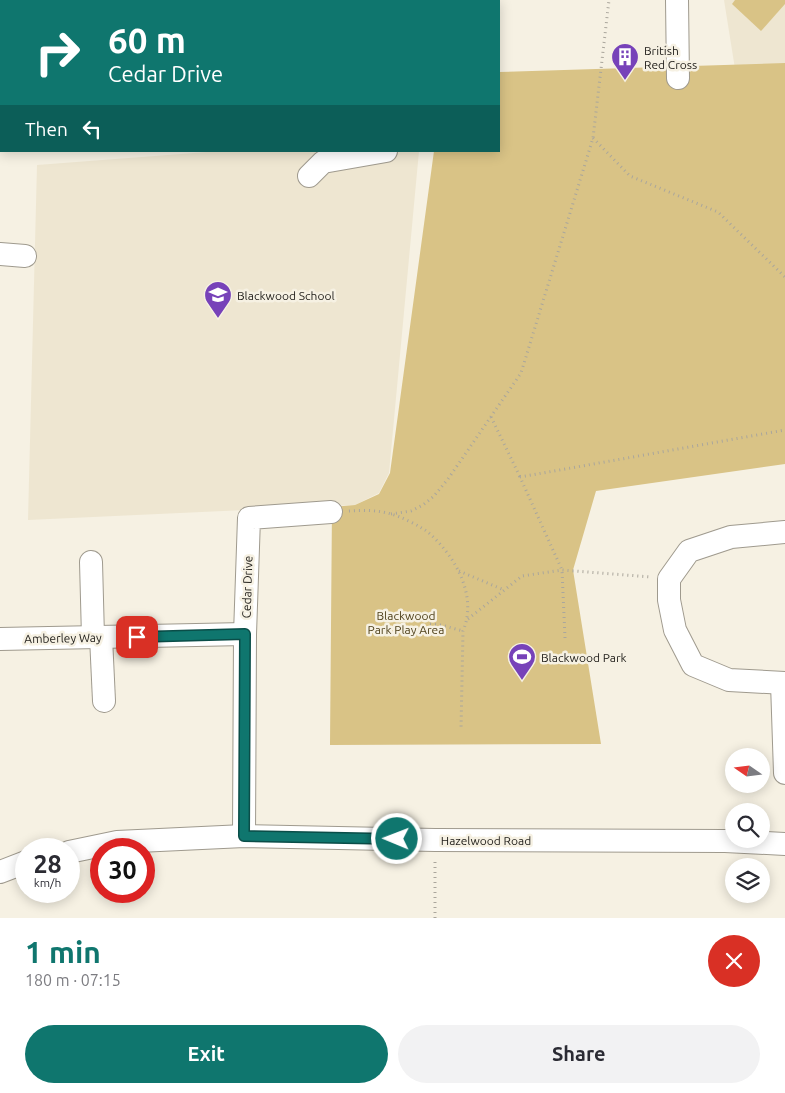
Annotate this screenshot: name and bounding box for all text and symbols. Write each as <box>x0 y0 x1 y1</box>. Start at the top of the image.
icon: right <box>25 20 90 85</box>
text: 60 m <box>108 20 186 60</box>
building icon: British Red Cross <box>610 42 640 81</box>
place label: British Red Cross <box>644 44 697 71</box>
text: Cedar Drive <box>108 61 223 86</box>
icon: left <box>78 115 106 143</box>
text: Then <box>25 118 68 140</box>
school or university icon: Blackwood School <box>203 280 233 319</box>
place label: Blackwood School <box>237 289 335 302</box>
street label: Cedar Drive <box>239 555 255 619</box>
park label: Blackwood Park Play Area <box>368 609 444 636</box>
pin <box>116 616 158 658</box>
icon: arrive <box>123 623 151 651</box>
street label: Amberley Way <box>24 631 102 645</box>
sports icon: Blackwood Park <box>507 642 537 681</box>
place label: Blackwood Park <box>541 651 627 664</box>
north arrow <box>725 748 770 792</box>
map controls <box>725 748 770 903</box>
button: search <box>725 803 770 848</box>
position arrow <box>370 812 422 864</box>
street label: Hazelwood Road <box>441 834 531 847</box>
speed limit sign: 30 <box>90 838 155 903</box>
text: 28 <box>33 850 62 878</box>
button: layers <box>725 858 770 903</box>
text: km/h <box>34 876 61 889</box>
text: 1 min <box>25 935 101 969</box>
button: close <box>708 935 760 987</box>
text: 180 m · 07:15 <box>25 971 121 989</box>
button: Exit <box>25 1025 388 1083</box>
button: Share <box>398 1025 760 1083</box>

